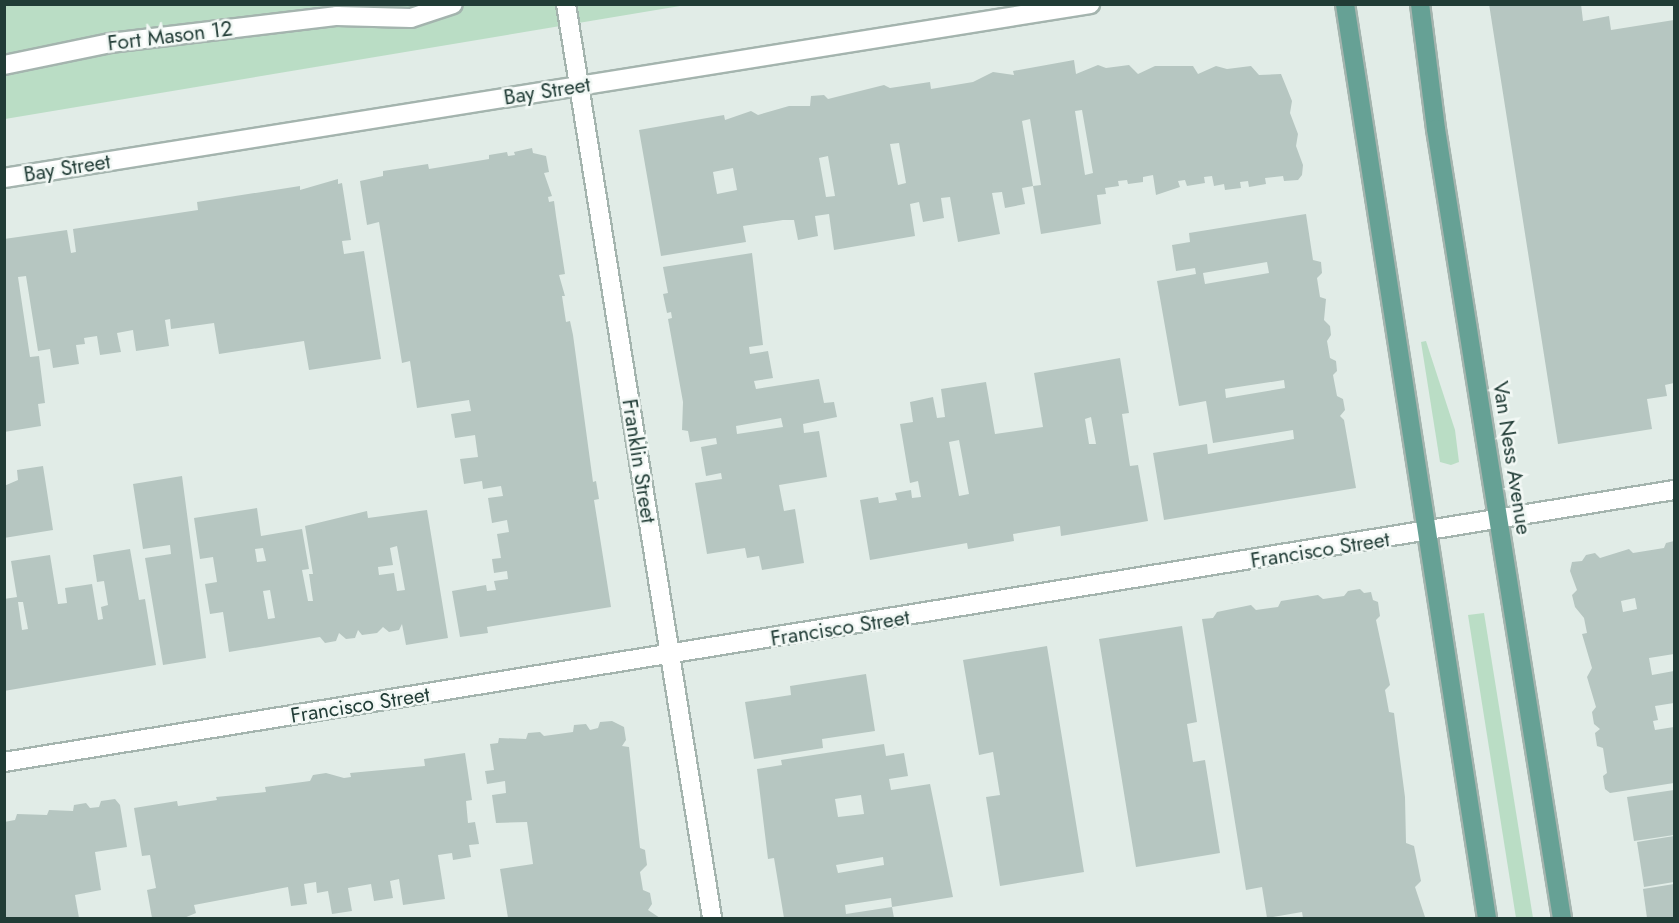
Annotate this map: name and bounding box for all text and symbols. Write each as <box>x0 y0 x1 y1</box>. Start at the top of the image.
street label: Fort Mason 12 <box>106 16 234 56</box>
street label: Bay Street <box>502 72 592 110</box>
street label: Bay Street <box>22 149 112 187</box>
street label: Van Ness Avenue <box>1487 380 1537 536</box>
street label: Franklin Street <box>617 397 661 525</box>
street label: Francisco Street <box>1249 527 1391 573</box>
street label: Francisco Street <box>769 605 911 651</box>
street label: Francisco Street <box>289 682 431 728</box>

